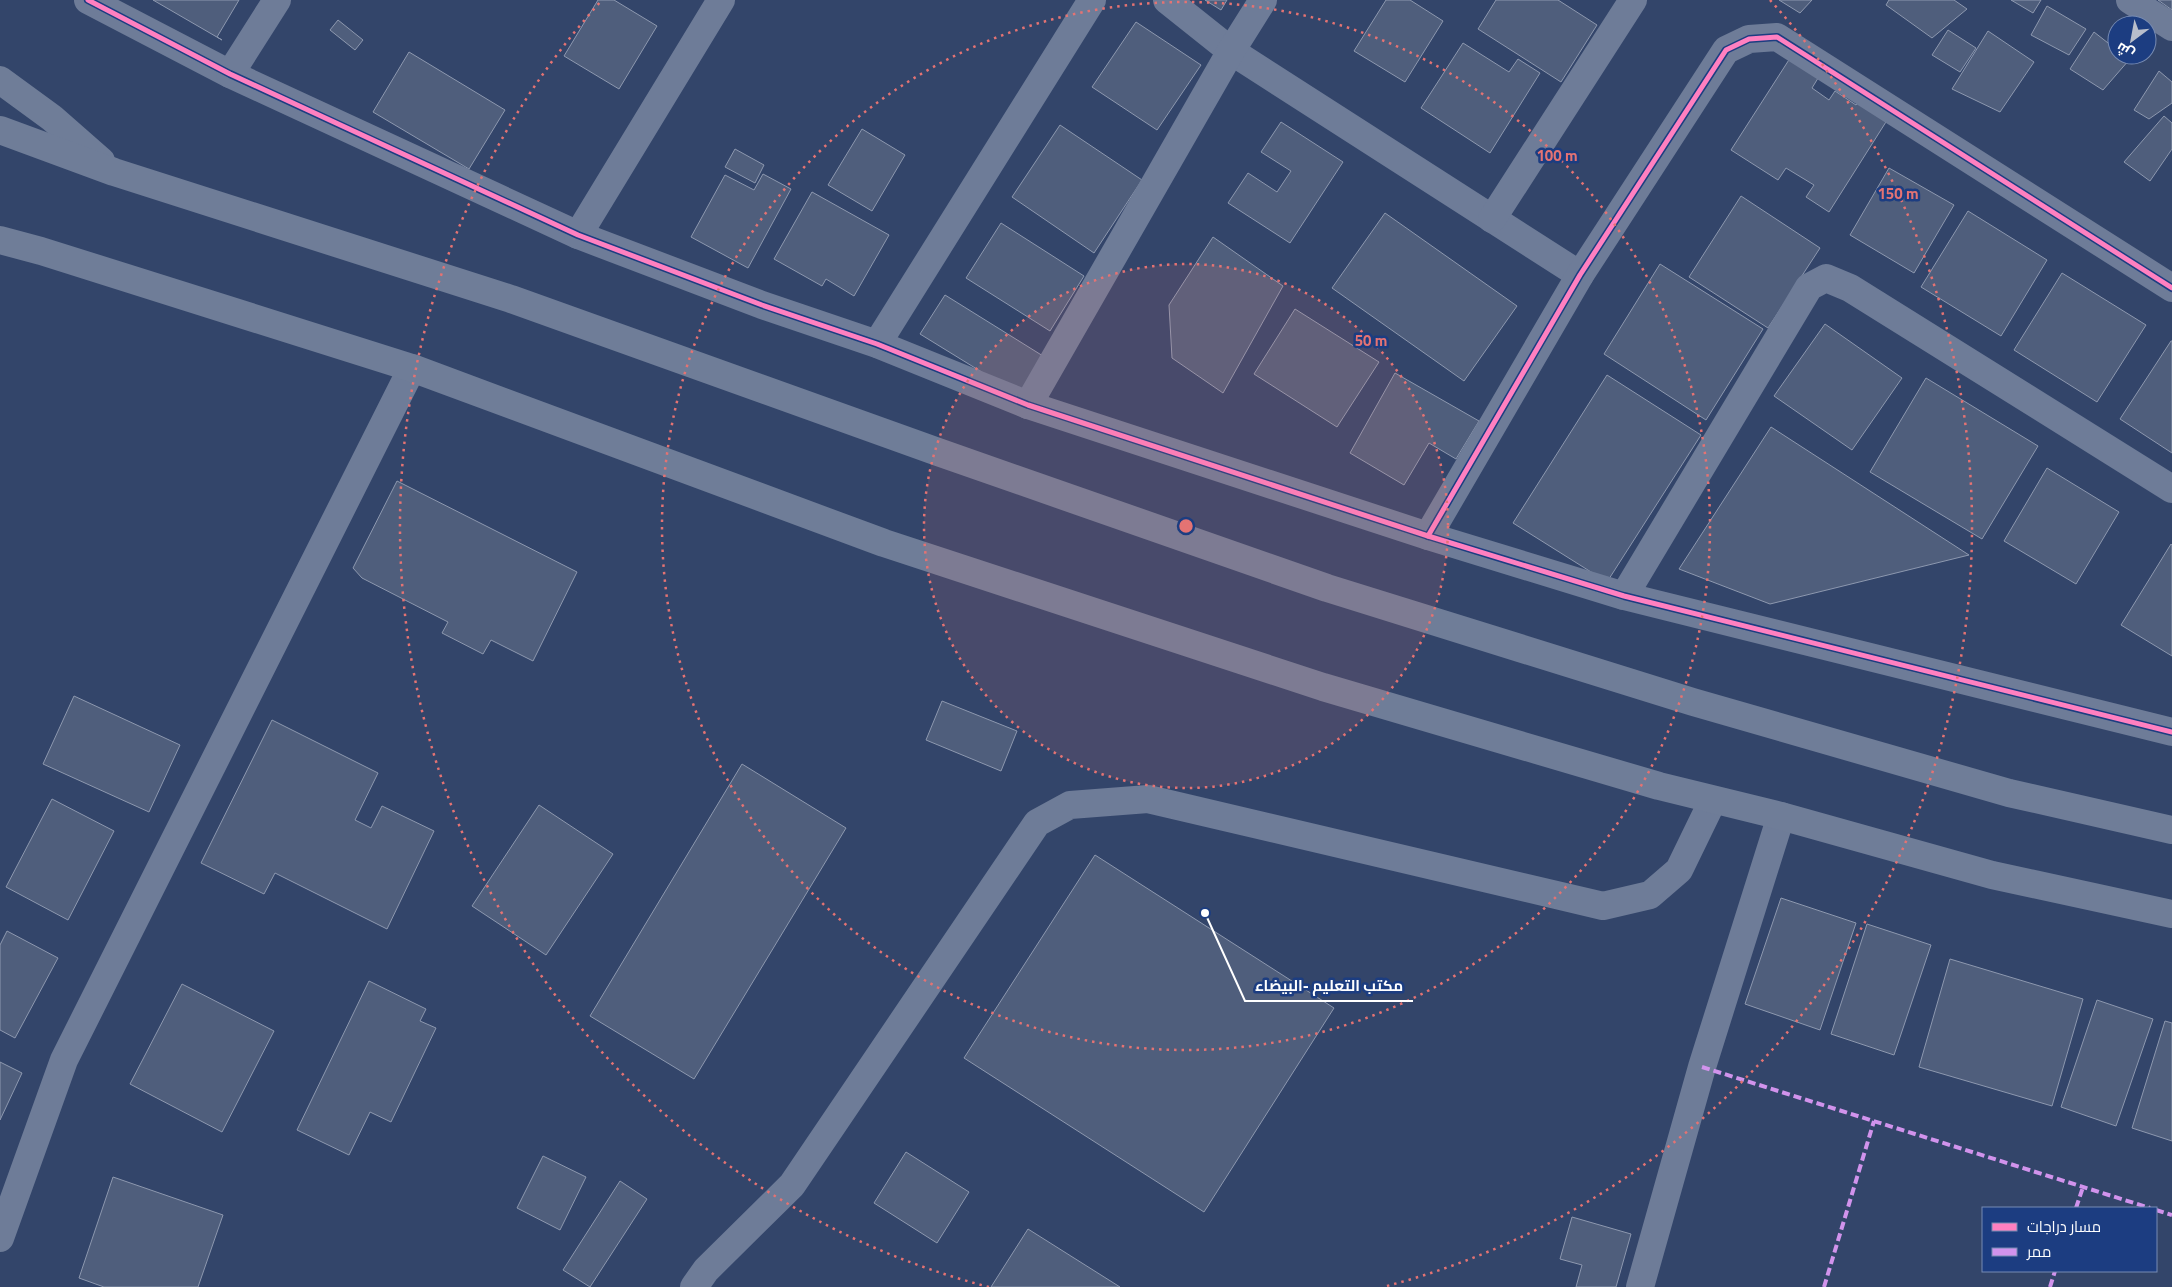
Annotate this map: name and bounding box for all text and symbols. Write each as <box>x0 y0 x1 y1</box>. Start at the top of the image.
north arrow <box>2107 15 2157 65</box>
text: ش <box>2112 38 2138 65</box>
text: 100 m <box>1536 144 1578 167</box>
text: 150 m <box>1877 182 1919 205</box>
text: 50 m <box>1355 329 1387 352</box>
centre of rings <box>1177 517 1195 535</box>
callout: مكتب التعليم -البيضاء <box>1245 971 1413 1001</box>
text: مكتب التعليم -البيضاء <box>1255 974 1403 997</box>
legend <box>1982 1207 2157 1272</box>
text: مسار دراجات <box>2027 1215 2101 1238</box>
text: ممر <box>2026 1240 2051 1263</box>

